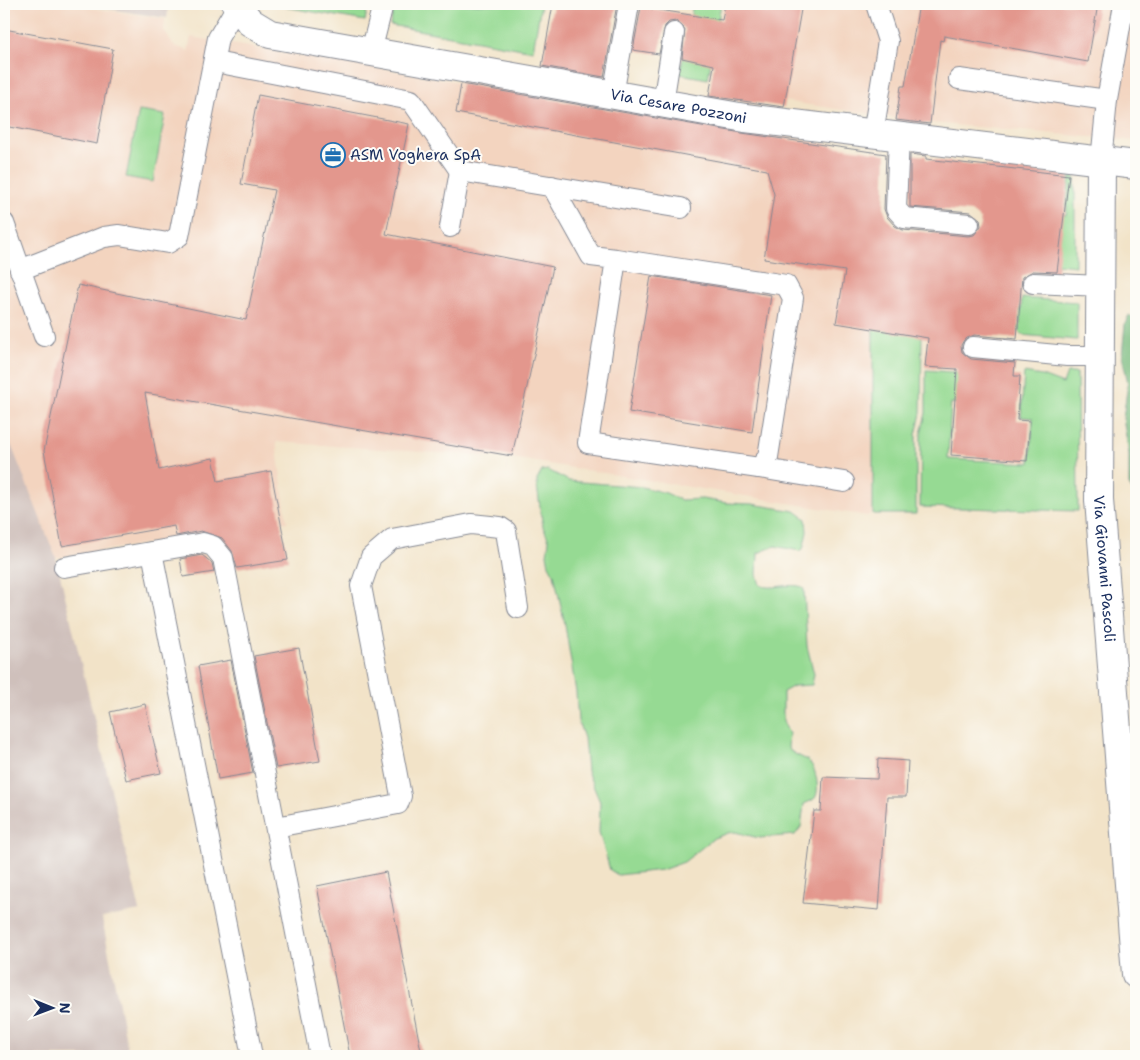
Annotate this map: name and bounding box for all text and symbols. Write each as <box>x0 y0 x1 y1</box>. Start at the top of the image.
street label: Via Cesare Pozzoni <box>609 84 748 128</box>
office icon: ASM Voghera SpA <box>320 142 346 168</box>
place label: ASM Voghera SpA <box>350 145 481 165</box>
street label: Via Giovanni Pascoli <box>1089 495 1120 643</box>
north arrow <box>28 982 78 1032</box>
text: N <box>56 1003 74 1014</box>

